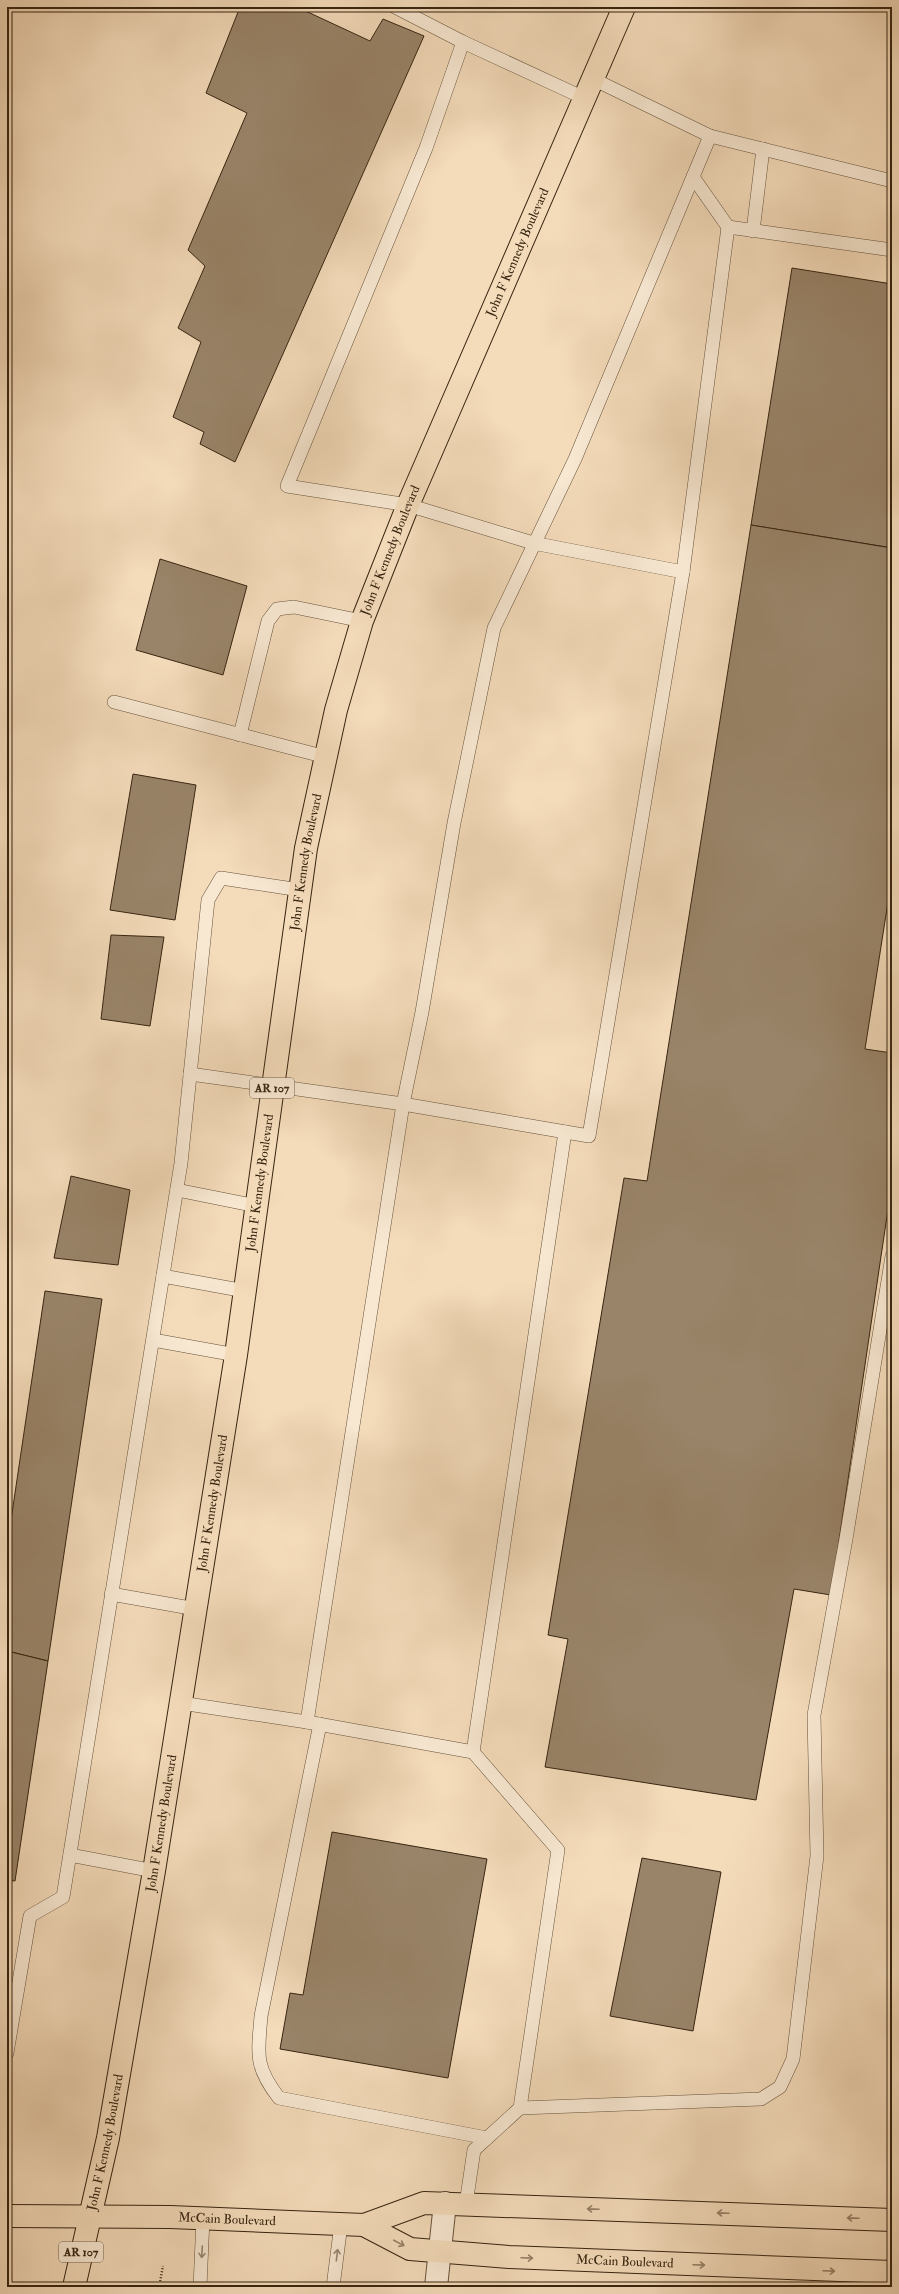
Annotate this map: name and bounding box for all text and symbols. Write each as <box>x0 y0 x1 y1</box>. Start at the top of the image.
street label: John F Kennedy Boulevard <box>482 185 553 320</box>
street label: John F Kennedy Boulevard <box>357 482 424 619</box>
street label: John F Kennedy Boulevard <box>287 792 326 933</box>
road number: AR 107 <box>250 1078 294 1098</box>
street label: John F Kennedy Boulevard <box>242 1112 277 1254</box>
street label: John F Kennedy Boulevard <box>193 1433 231 1574</box>
street label: John F Kennedy Boulevard <box>142 1753 180 1894</box>
street label: John F Kennedy Boulevard <box>83 2072 127 2213</box>
one-way arrow <box>587 2205 600 2212</box>
street label: McCain Boulevard <box>178 2209 277 2229</box>
one-way arrow <box>717 2210 730 2217</box>
one-way arrow <box>847 2215 860 2222</box>
one-way arrow <box>392 2240 404 2247</box>
road number: AR 107 <box>59 2242 103 2262</box>
one-way arrow <box>198 2245 205 2258</box>
one-way arrow <box>333 2249 341 2262</box>
street label: McCain Boulevard <box>576 2252 674 2271</box>
one-way arrow <box>520 2254 533 2262</box>
one-way arrow <box>692 2261 705 2269</box>
one-way arrow <box>822 2267 835 2274</box>

